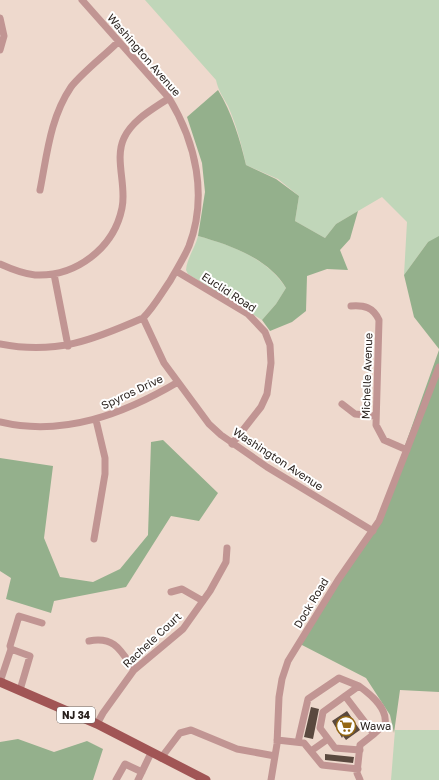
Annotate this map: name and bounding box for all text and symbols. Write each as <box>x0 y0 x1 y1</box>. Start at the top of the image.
street label: Washington Avenue <box>105 11 184 98</box>
street label: Euclid Road <box>200 269 259 314</box>
street label: Michelle Avenue <box>358 333 375 419</box>
street label: Spyros Drive <box>99 372 165 411</box>
street label: Washington Avenue <box>231 425 326 493</box>
street label: Dock Road <box>291 575 331 630</box>
street label: Rachele Court <box>120 609 183 670</box>
road number: NJ 34 <box>57 707 95 723</box>
supermarket icon: Wawa <box>335 715 357 737</box>
place label: Wawa <box>360 719 391 732</box>

